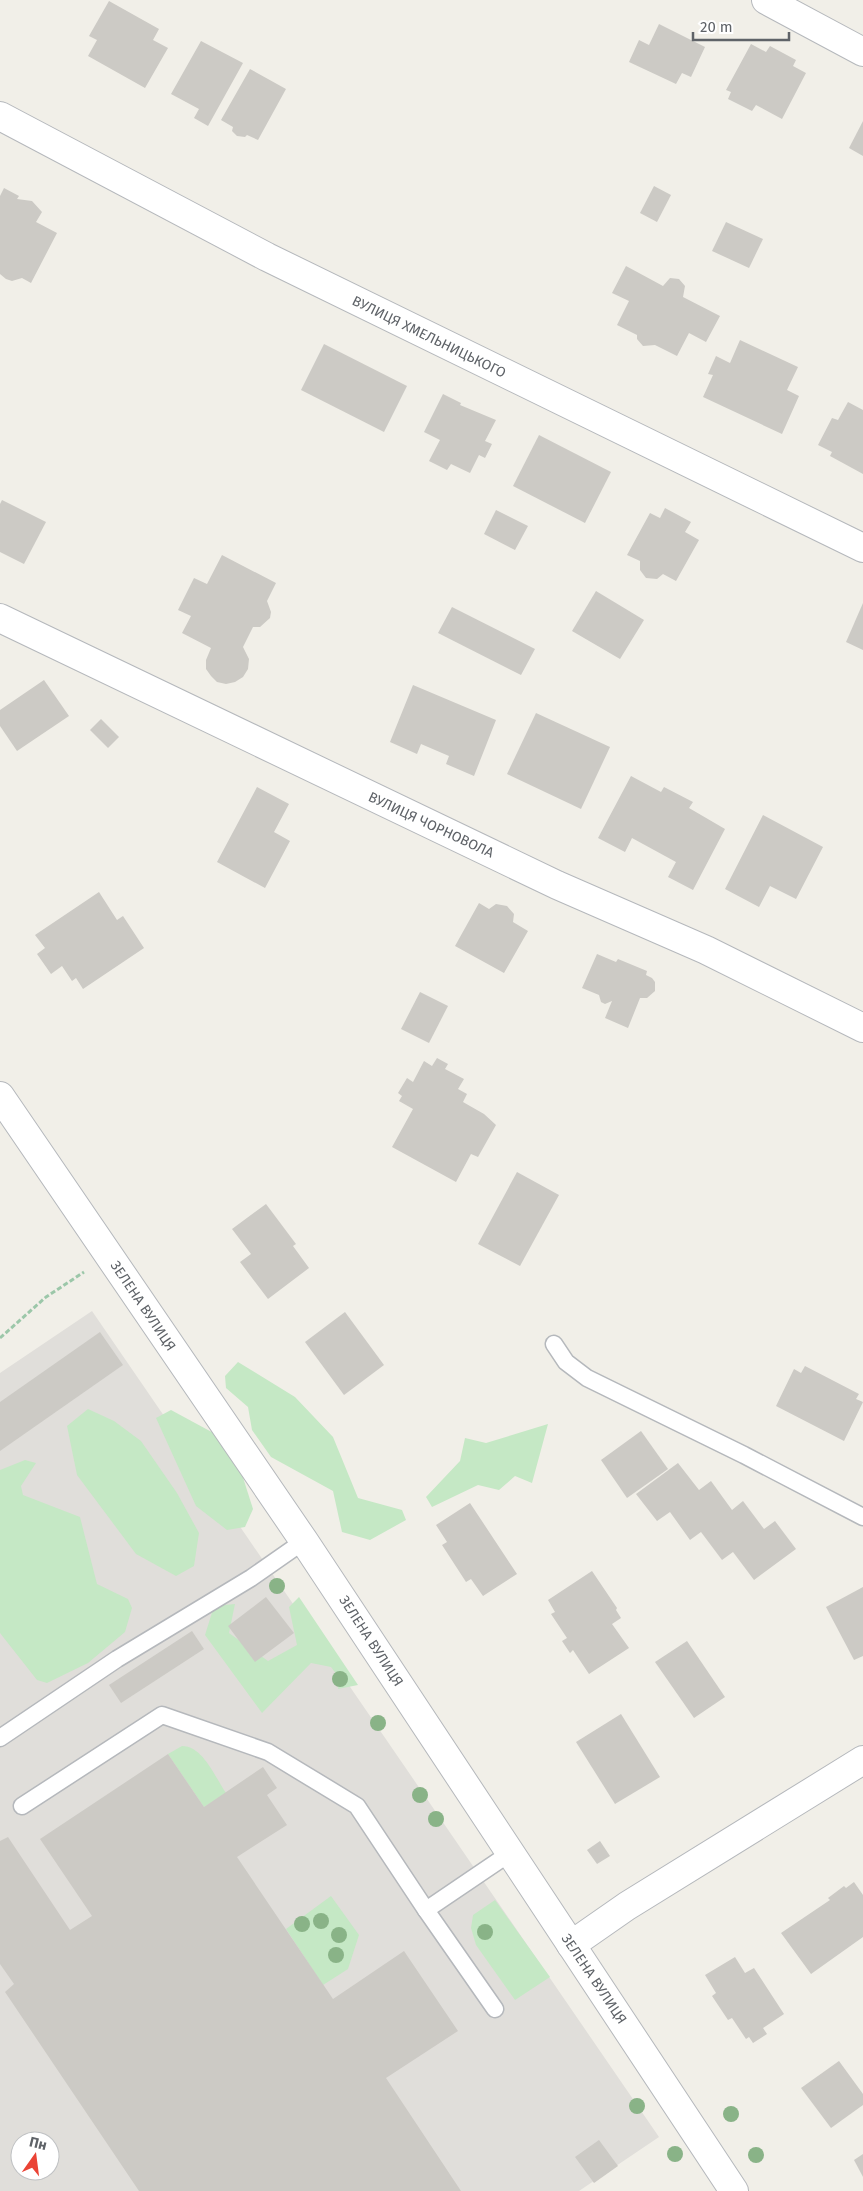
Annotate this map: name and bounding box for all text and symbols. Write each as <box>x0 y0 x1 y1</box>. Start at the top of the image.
scale bar <box>693 10 789 42</box>
text: 20 m <box>700 18 733 36</box>
street label: ВУЛИЦЯ ХМЕЛЬНИЦЬКОГО <box>349 292 509 382</box>
street label: ВУЛИЦЯ ЧОРНОВОЛА <box>366 788 496 862</box>
street label: ЗЕЛЕНА ВУЛИЦЯ <box>107 1258 179 1354</box>
street label: ЗЕЛЕНА ВУЛИЦЯ <box>335 1592 407 1690</box>
street label: ЗЕЛЕНА ВУЛИЦЯ <box>558 1931 630 2027</box>
north arrow <box>10 2131 60 2181</box>
text: Пн <box>27 2134 49 2154</box>

